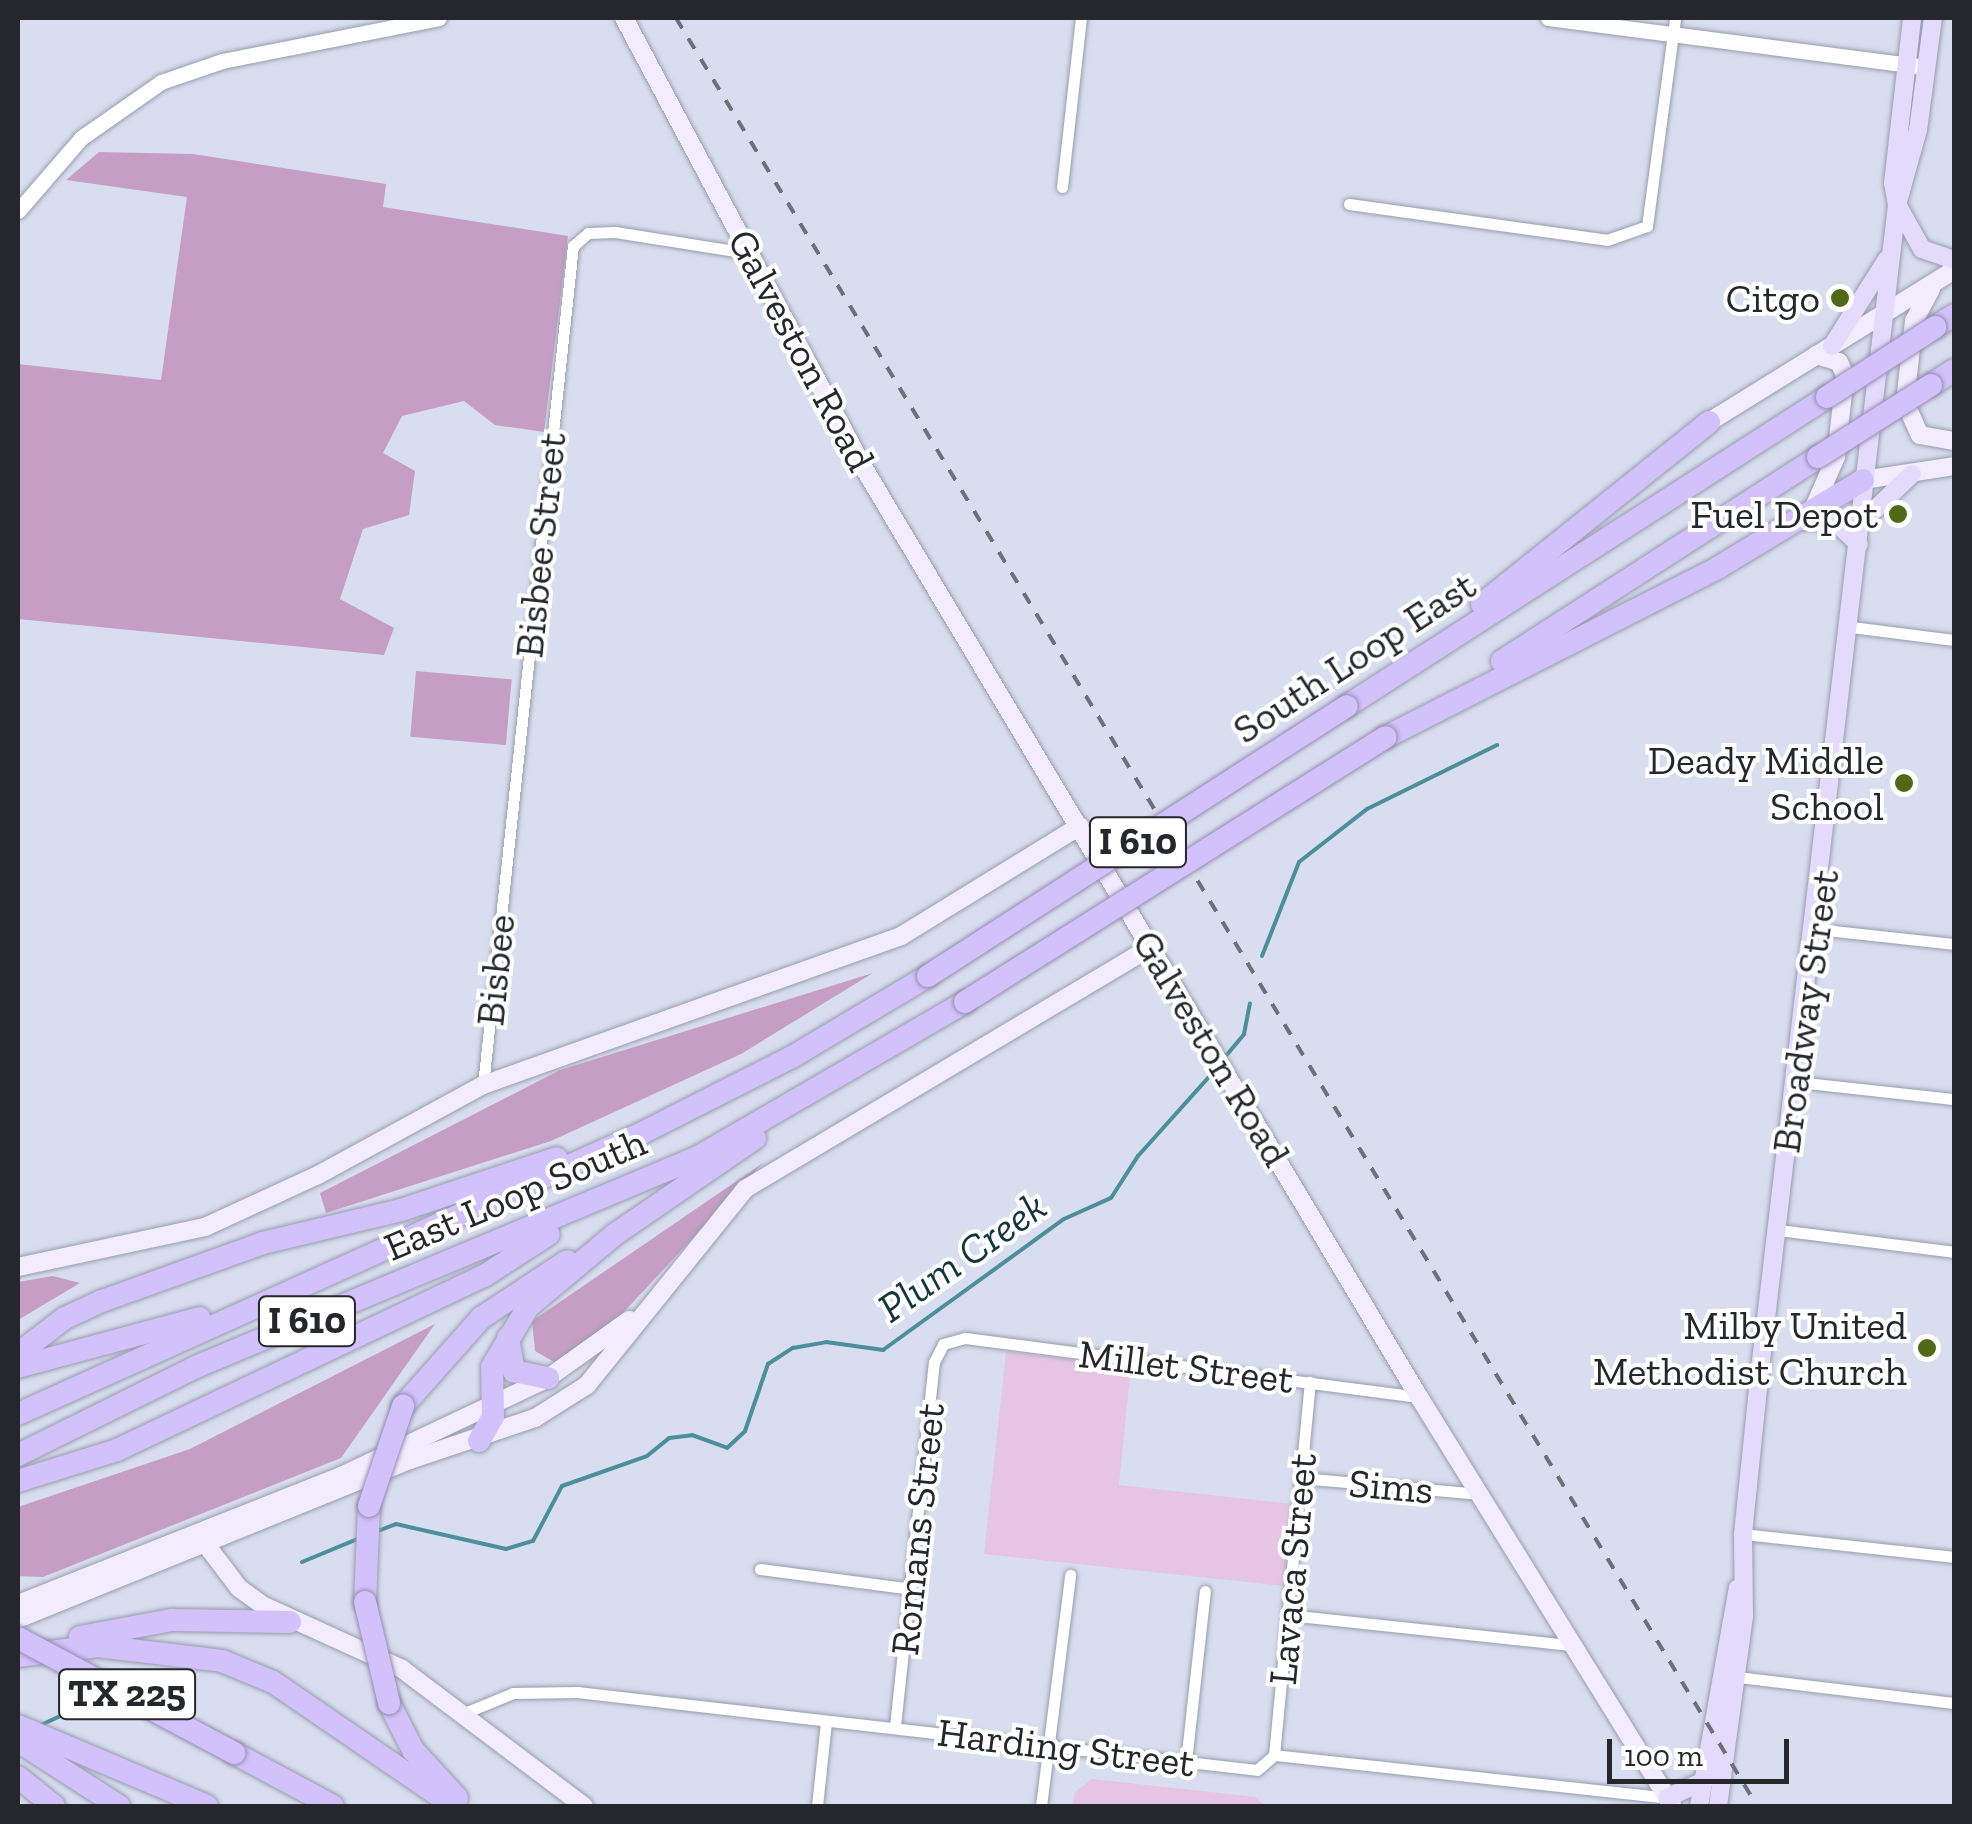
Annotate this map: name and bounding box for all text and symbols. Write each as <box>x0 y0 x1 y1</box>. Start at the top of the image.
street label: Galveston Road <box>718 221 886 479</box>
place label: Citgo <box>1726 274 1820 322</box>
marker: Citgo <box>1829 287 1851 309</box>
street label: Bisbee Street <box>504 430 576 660</box>
place label: Fuel Depot <box>1690 490 1878 538</box>
marker: Fuel Depot <box>1887 503 1909 525</box>
street label: South Loop East <box>1224 561 1484 753</box>
place label: Deady Middle School <box>1647 736 1884 830</box>
marker: Deady Middle School <box>1893 772 1915 794</box>
road number: I 610 <box>1088 809 1188 875</box>
street label: Broadway Street <box>1761 866 1849 1156</box>
street label: Bisbee <box>465 912 525 1028</box>
street label: Galveston Road <box>1123 921 1301 1175</box>
street label: East Loop South <box>377 1117 653 1271</box>
water label: Plum Creek <box>868 1181 1056 1333</box>
road number: I 610 <box>257 1288 357 1354</box>
place label: Milby United Methodist Church <box>1593 1301 1907 1395</box>
street label: Millet Street <box>1076 1329 1296 1403</box>
marker: Milby United Methodist Church <box>1916 1337 1938 1359</box>
street label: Romans Street <box>880 1400 954 1658</box>
street label: Lavaca Street <box>1258 1451 1326 1687</box>
street label: Sims <box>1347 1458 1435 1514</box>
road number: TX 225 <box>57 1661 197 1727</box>
street label: Harding Street <box>935 1707 1197 1787</box>
scale bar <box>1612 1719 1794 1781</box>
text: 100 m <box>1624 1738 1703 1774</box>

